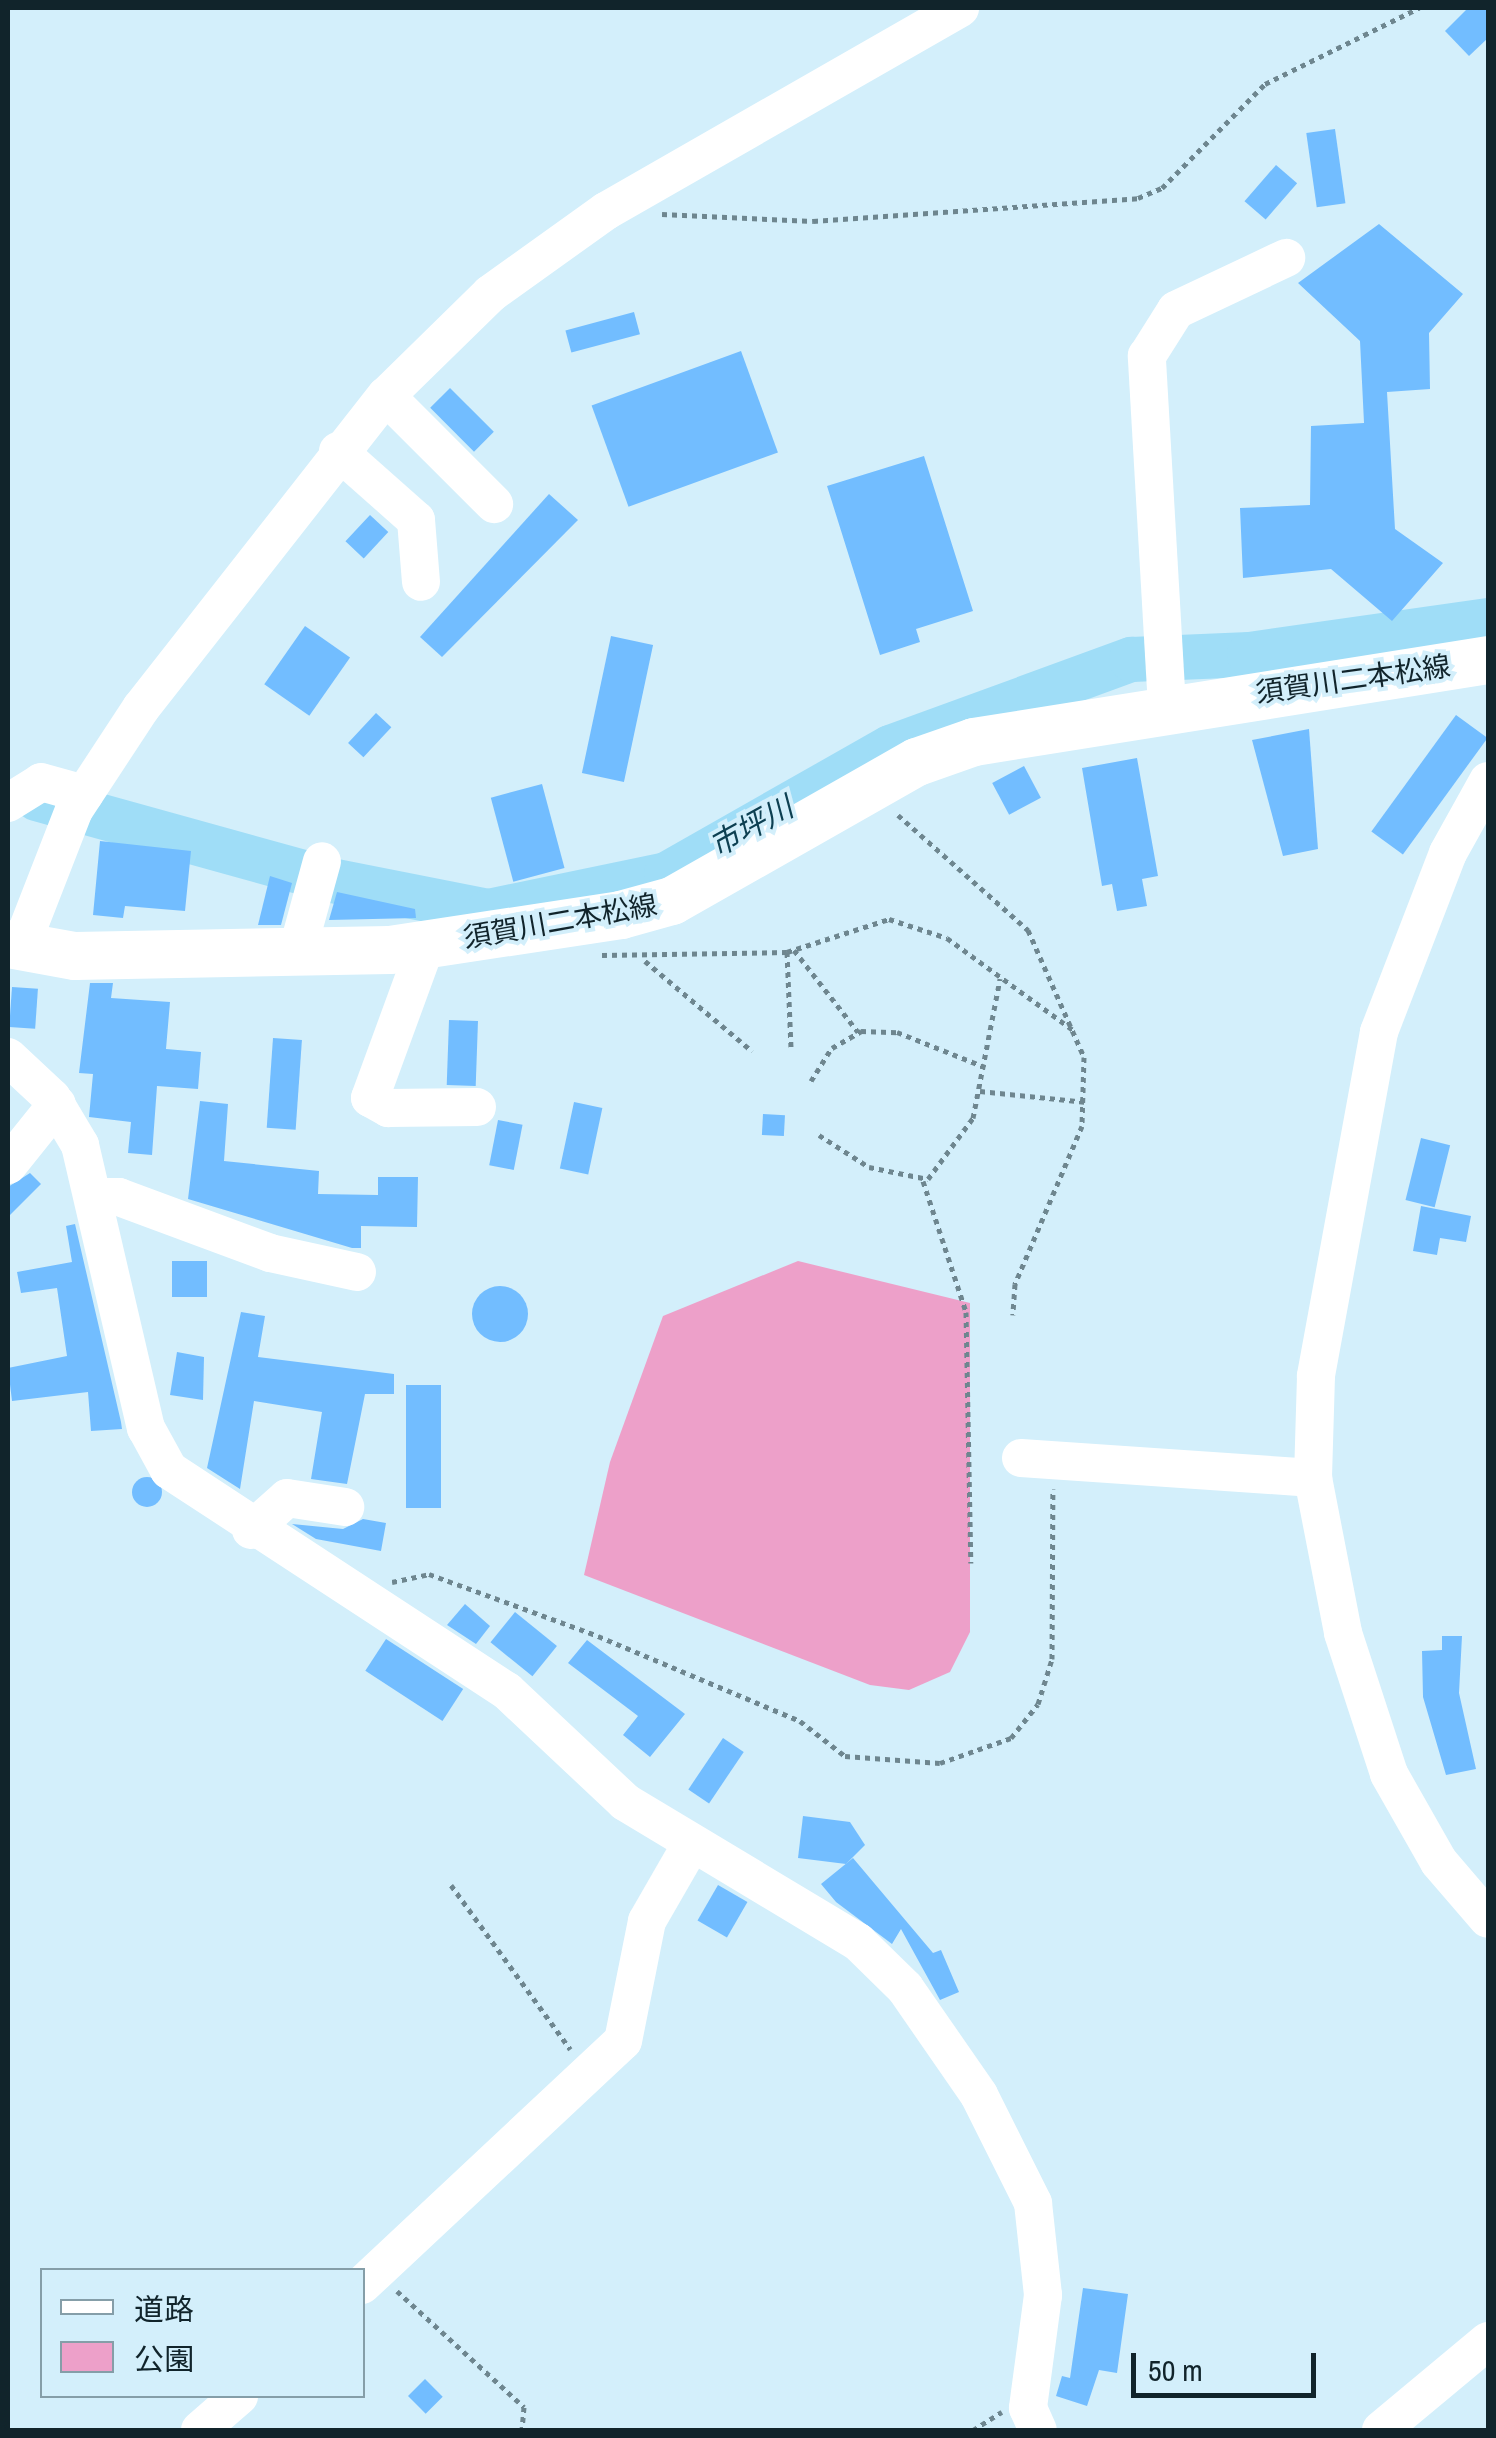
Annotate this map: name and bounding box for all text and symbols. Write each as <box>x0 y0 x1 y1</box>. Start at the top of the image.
street label: 須賀川二本松線 <box>1254 649 1452 709</box>
water label: 市坪川 <box>703 788 799 864</box>
street label: 須賀川二本松線 <box>461 887 659 955</box>
legend <box>40 2268 365 2398</box>
text: 道路 <box>134 2289 194 2329</box>
scale bar <box>1136 2333 1321 2395</box>
text: 公園 <box>134 2339 194 2379</box>
text: 50 m <box>1148 2350 1203 2390</box>

